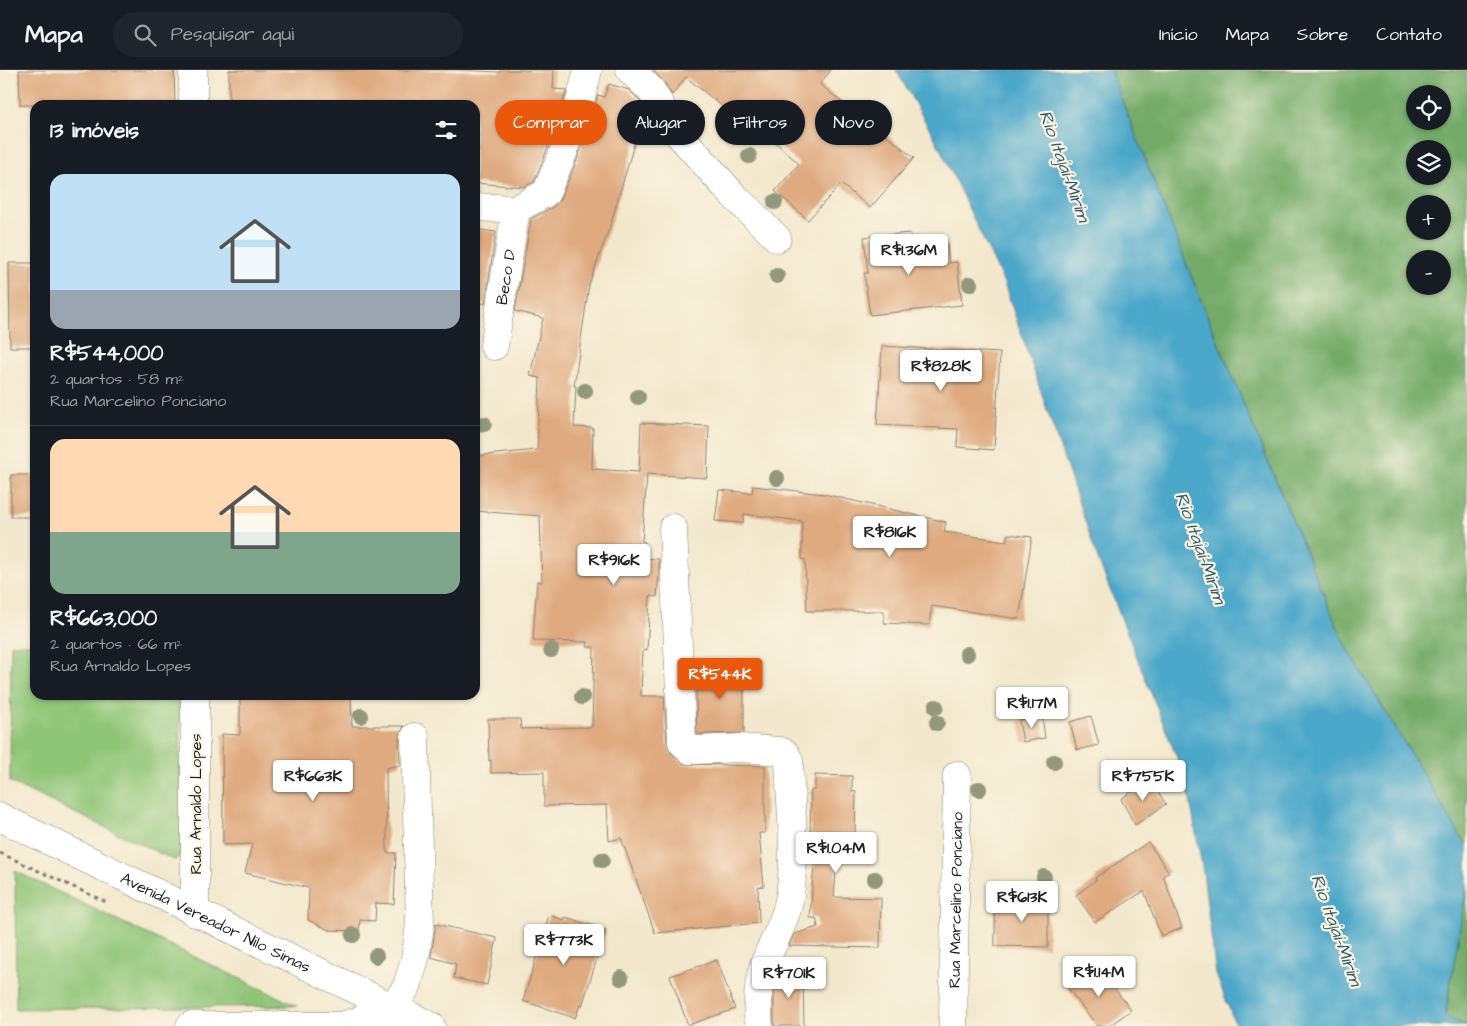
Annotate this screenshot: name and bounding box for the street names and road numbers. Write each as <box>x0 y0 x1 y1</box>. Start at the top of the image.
street label: Beco D <box>491 248 521 306</box>
street label: Rua Arnaldo Lopes <box>185 733 207 875</box>
street label: Rua Marcelino Ponciano <box>944 812 968 988</box>
street label: Avenida Vereador Nilo Simas <box>117 867 314 978</box>

